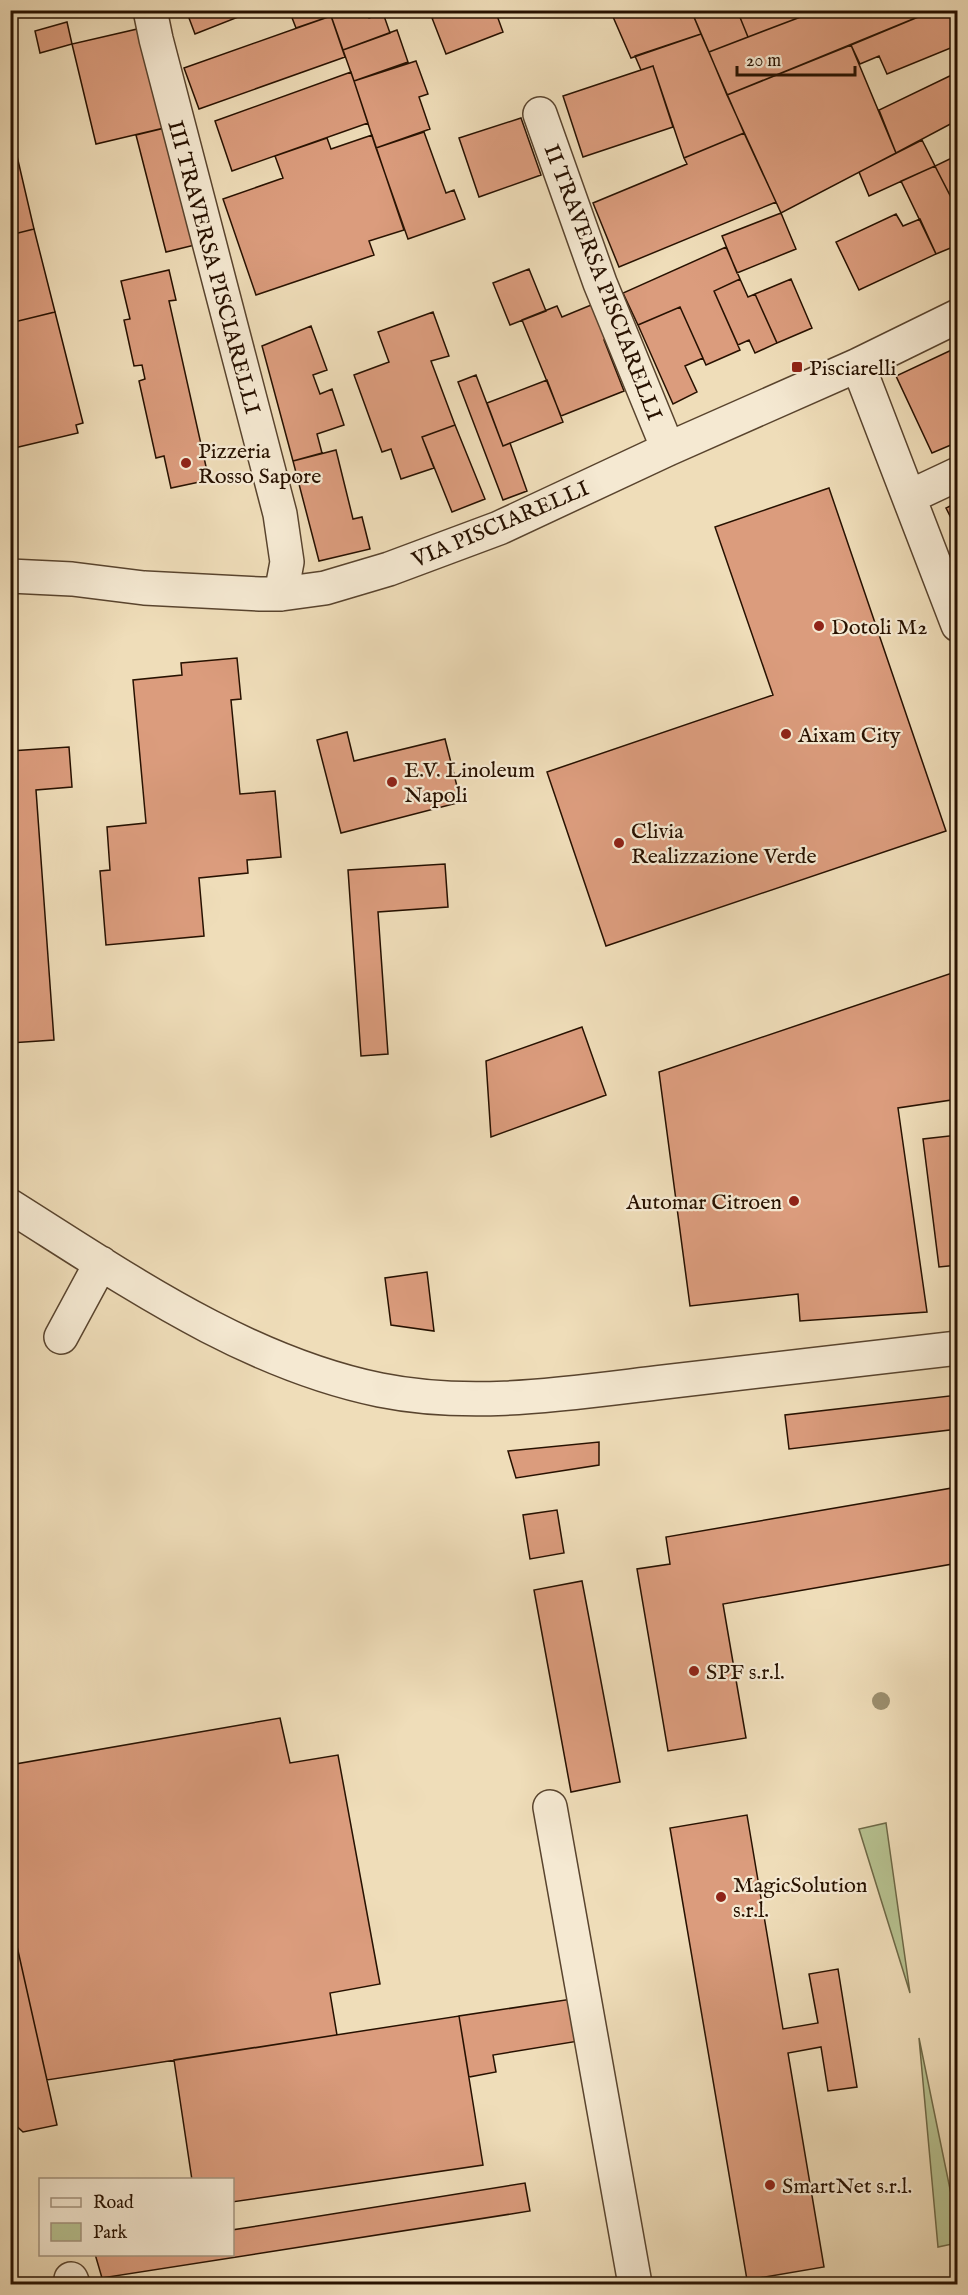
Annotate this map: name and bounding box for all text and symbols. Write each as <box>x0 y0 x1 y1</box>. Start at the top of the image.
scale bar <box>737 39 856 77</box>
text: 20 m <box>746 50 781 73</box>
street label: III TRAVERSA PISCIARELLI <box>160 118 266 418</box>
street label: II TRAVERSA PISCIARELLI <box>536 141 668 425</box>
place label: Pisciarelli <box>809 355 896 383</box>
marker: Pisciarelli <box>790 360 804 374</box>
place label: Pizzeria Rosso Sapore <box>198 438 321 491</box>
marker: Pizzeria Rosso Sapore <box>179 456 193 470</box>
street label: VIA PISCIARELLI <box>407 475 594 575</box>
place label: Dotoli M2 <box>831 614 928 642</box>
marker: Dotoli M2 <box>812 619 826 633</box>
place label: Aixam City <box>797 722 901 750</box>
marker: Aixam City <box>779 727 793 741</box>
place label: E.V. Linoleum Napoli <box>404 757 535 810</box>
marker: E.V. Linoleum Napoli <box>385 775 399 789</box>
place label: Clivia Realizzazione Verde <box>631 818 817 871</box>
marker: Clivia Realizzazione Verde <box>612 836 626 850</box>
place label: Automar Citroen <box>625 1189 782 1217</box>
marker: Automar Citroen <box>787 1194 801 1208</box>
place label: SPF s.r.l. <box>706 1659 785 1687</box>
marker: SPF s.r.l. <box>687 1664 701 1678</box>
place label: MagicSolution s.r.l. <box>733 1872 868 1925</box>
marker: MagicSolution s.r.l. <box>714 1890 728 1904</box>
place label: SmartNet s.r.l. <box>782 2173 912 2201</box>
legend <box>39 2178 234 2256</box>
marker: SmartNet s.r.l. <box>763 2178 777 2192</box>
text: Road <box>93 2192 134 2215</box>
text: Park <box>93 2222 128 2245</box>

